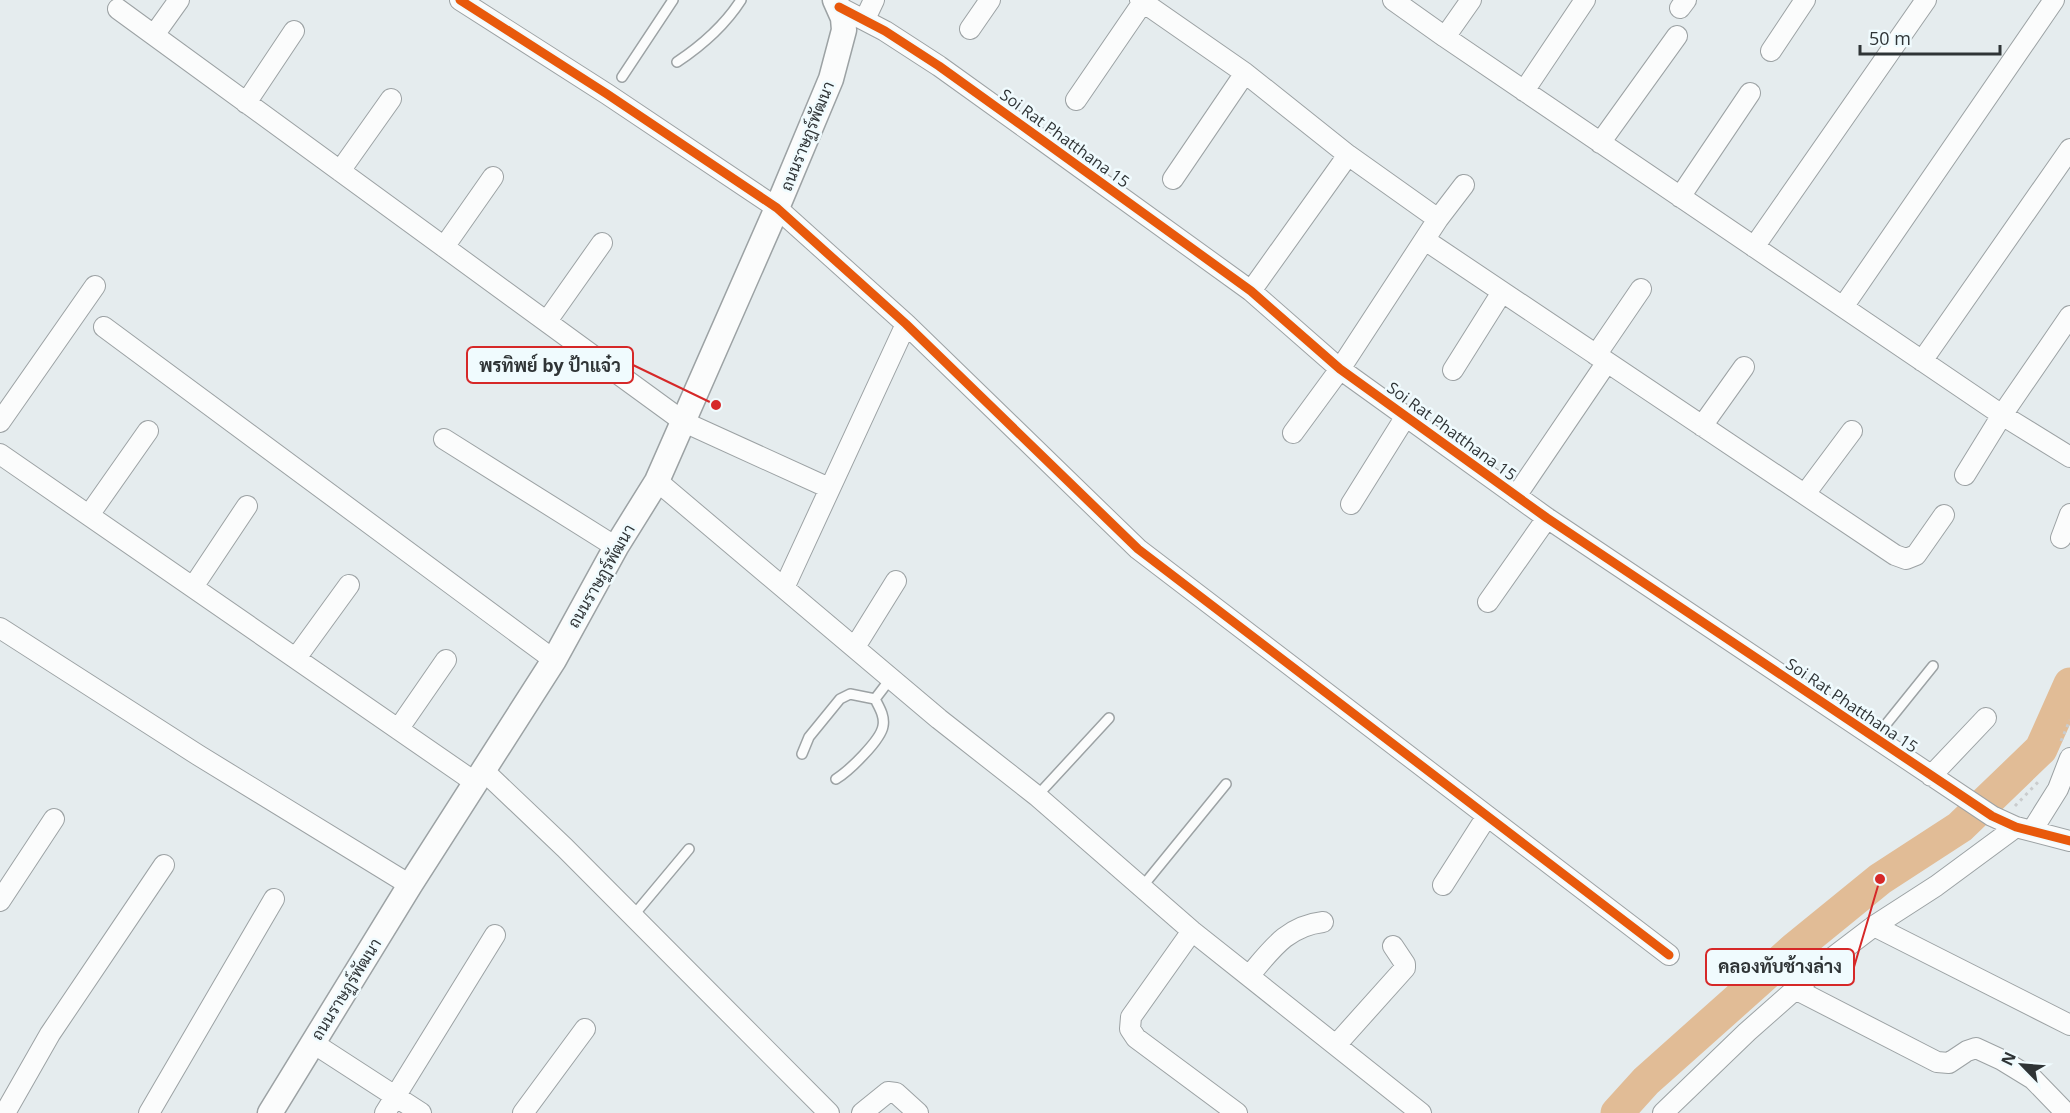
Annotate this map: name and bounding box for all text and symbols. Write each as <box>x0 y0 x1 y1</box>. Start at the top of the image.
scale bar <box>1860 18 2000 56</box>
text: 50 m <box>1869 26 1911 50</box>
street label: ถนนราษฏร์พัฒนา <box>774 78 839 194</box>
street label: Soi Rat Phatthana 15 <box>996 84 1134 192</box>
callout: พรทิพย์ by ป้าแจ๋ว <box>467 347 633 383</box>
text: พรทิพย์ by ป้าแจ๋ว <box>479 353 621 377</box>
street label: Soi Rat Phatthana 15 <box>1383 377 1521 485</box>
street label: ถนนราษฏร์พัฒนา <box>562 520 640 632</box>
street label: Soi Rat Phatthana 15 <box>1782 653 1922 757</box>
street label: ถนนราษฏร์พัฒนา <box>305 933 386 1044</box>
callout: คลองทับช้างล่าง <box>1706 949 1854 985</box>
text: คลองทับช้างล่าง <box>1718 954 1842 978</box>
north arrow <box>1992 1035 2052 1095</box>
text: N <box>1996 1048 2021 1069</box>

